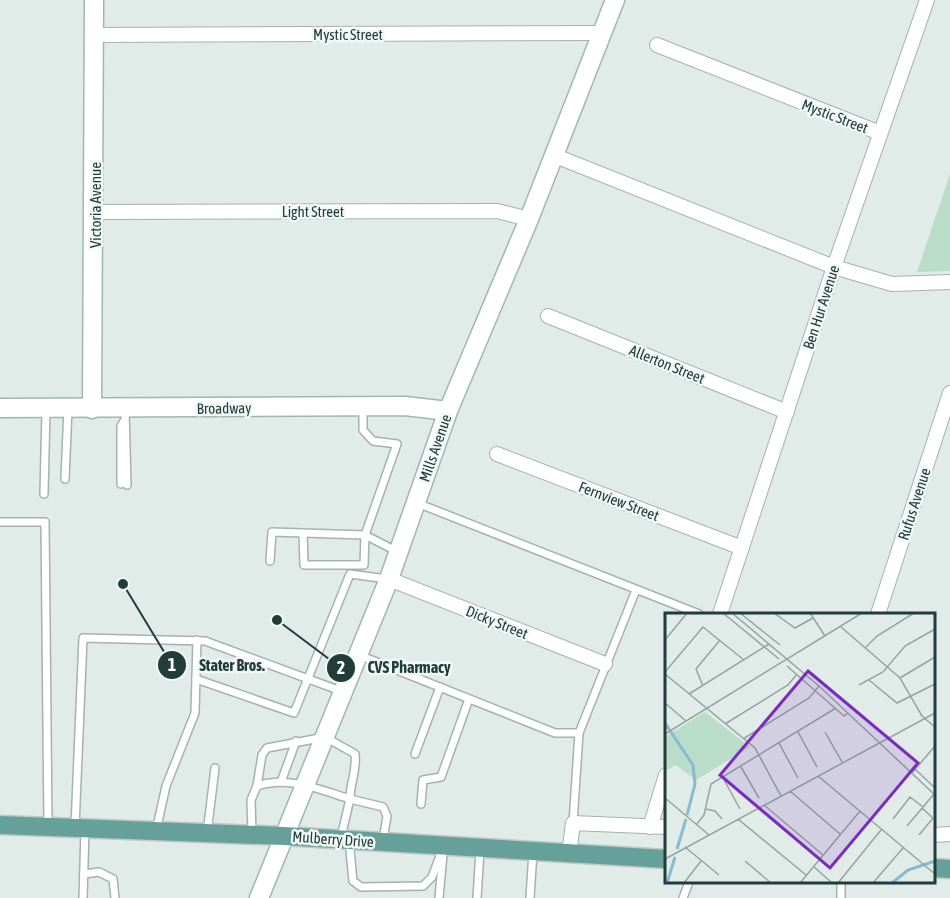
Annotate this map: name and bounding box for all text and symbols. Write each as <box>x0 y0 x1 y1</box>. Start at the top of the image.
street label: Mystic Street <box>313 26 383 43</box>
street label: Mystic Street <box>799 96 871 136</box>
street label: Victoria Avenue <box>87 162 104 248</box>
street label: Light Street <box>282 203 344 220</box>
street label: Ben Hur Avenue <box>799 263 843 351</box>
street label: Allerton Street <box>627 341 707 387</box>
street label: Broadway <box>197 399 251 417</box>
street label: Mills Avenue <box>416 412 455 484</box>
street label: Rufus Avenue <box>894 466 934 542</box>
street label: Fernview Street <box>577 478 661 524</box>
street label: Dicky Street <box>464 602 530 642</box>
inset map <box>665 613 935 883</box>
callout: Stater Bros. <box>157 648 277 682</box>
callout: CVS Pharmacy <box>326 651 463 685</box>
text: 1 <box>168 654 176 675</box>
text: Stater Bros. <box>199 656 265 674</box>
text: 2 <box>337 657 345 678</box>
text: CVS Pharmacy <box>367 658 451 676</box>
street label: Mulberry Drive <box>292 828 374 850</box>

